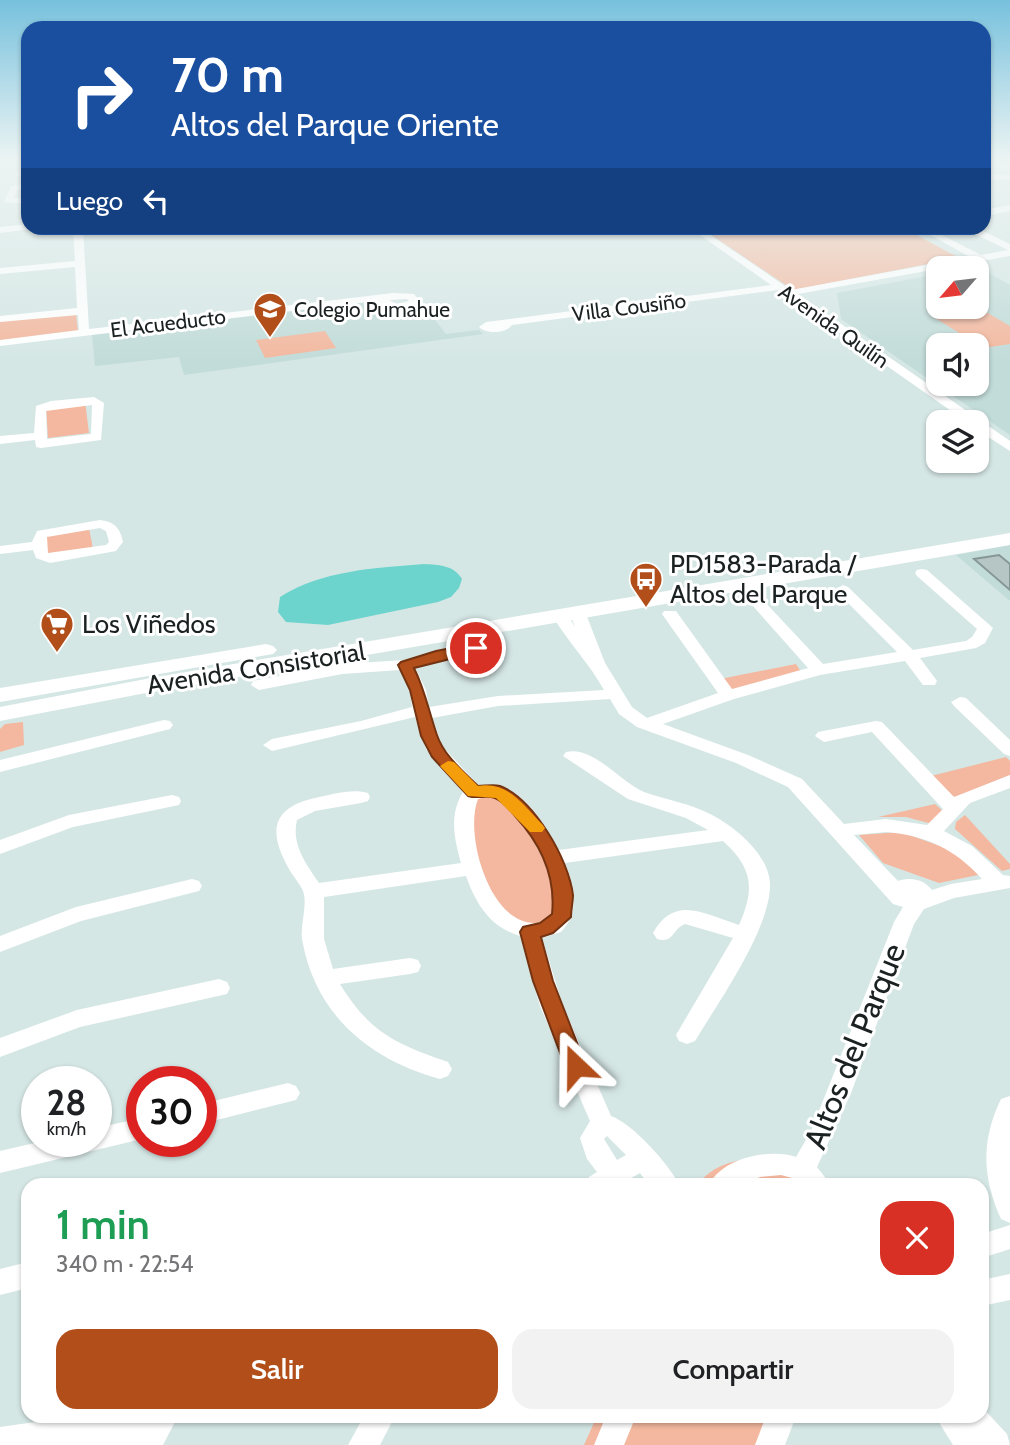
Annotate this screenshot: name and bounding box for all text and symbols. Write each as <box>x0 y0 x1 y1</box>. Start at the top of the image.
text: 70 m <box>171 45 284 104</box>
icon: right <box>56 49 147 140</box>
text: Altos del Parque Oriente <box>171 105 499 144</box>
icon: left <box>137 182 175 220</box>
text: Luego <box>56 185 123 217</box>
north arrow <box>926 256 989 318</box>
map controls <box>926 256 989 473</box>
street label: Avenida Quilín <box>774 279 894 373</box>
street label: Villa Cousiño <box>571 288 687 326</box>
school or university icon: Colegio Pumahue <box>251 290 289 339</box>
place label: Colegio Pumahue <box>294 297 450 322</box>
street label: El Acueducto <box>109 304 227 342</box>
button: sound <box>926 333 989 396</box>
button: layers <box>926 410 989 473</box>
place label: PD1583-Parada / Altos del Parque <box>670 548 857 610</box>
bus stop icon: PD1583-Parada / Altos del Parque <box>627 560 665 609</box>
supermarket icon: Los Viñedos <box>38 605 76 654</box>
place label: Los Viñedos <box>82 608 216 640</box>
pin <box>446 618 506 678</box>
icon: arrive <box>457 629 495 667</box>
street label: Avenida Consistorial <box>145 635 367 701</box>
street label: Altos del Parque <box>795 937 913 1155</box>
position arrow <box>539 1029 613 1103</box>
speed limit sign: 30 <box>126 1066 217 1157</box>
text: 28 <box>47 1081 86 1124</box>
text: km/h <box>47 1118 86 1140</box>
text: 1 min <box>56 1198 150 1250</box>
button: close <box>880 1201 954 1275</box>
text: 340 m · 22:54 <box>56 1250 194 1278</box>
button: Salir <box>56 1329 498 1409</box>
button: Compartir <box>512 1329 954 1409</box>

